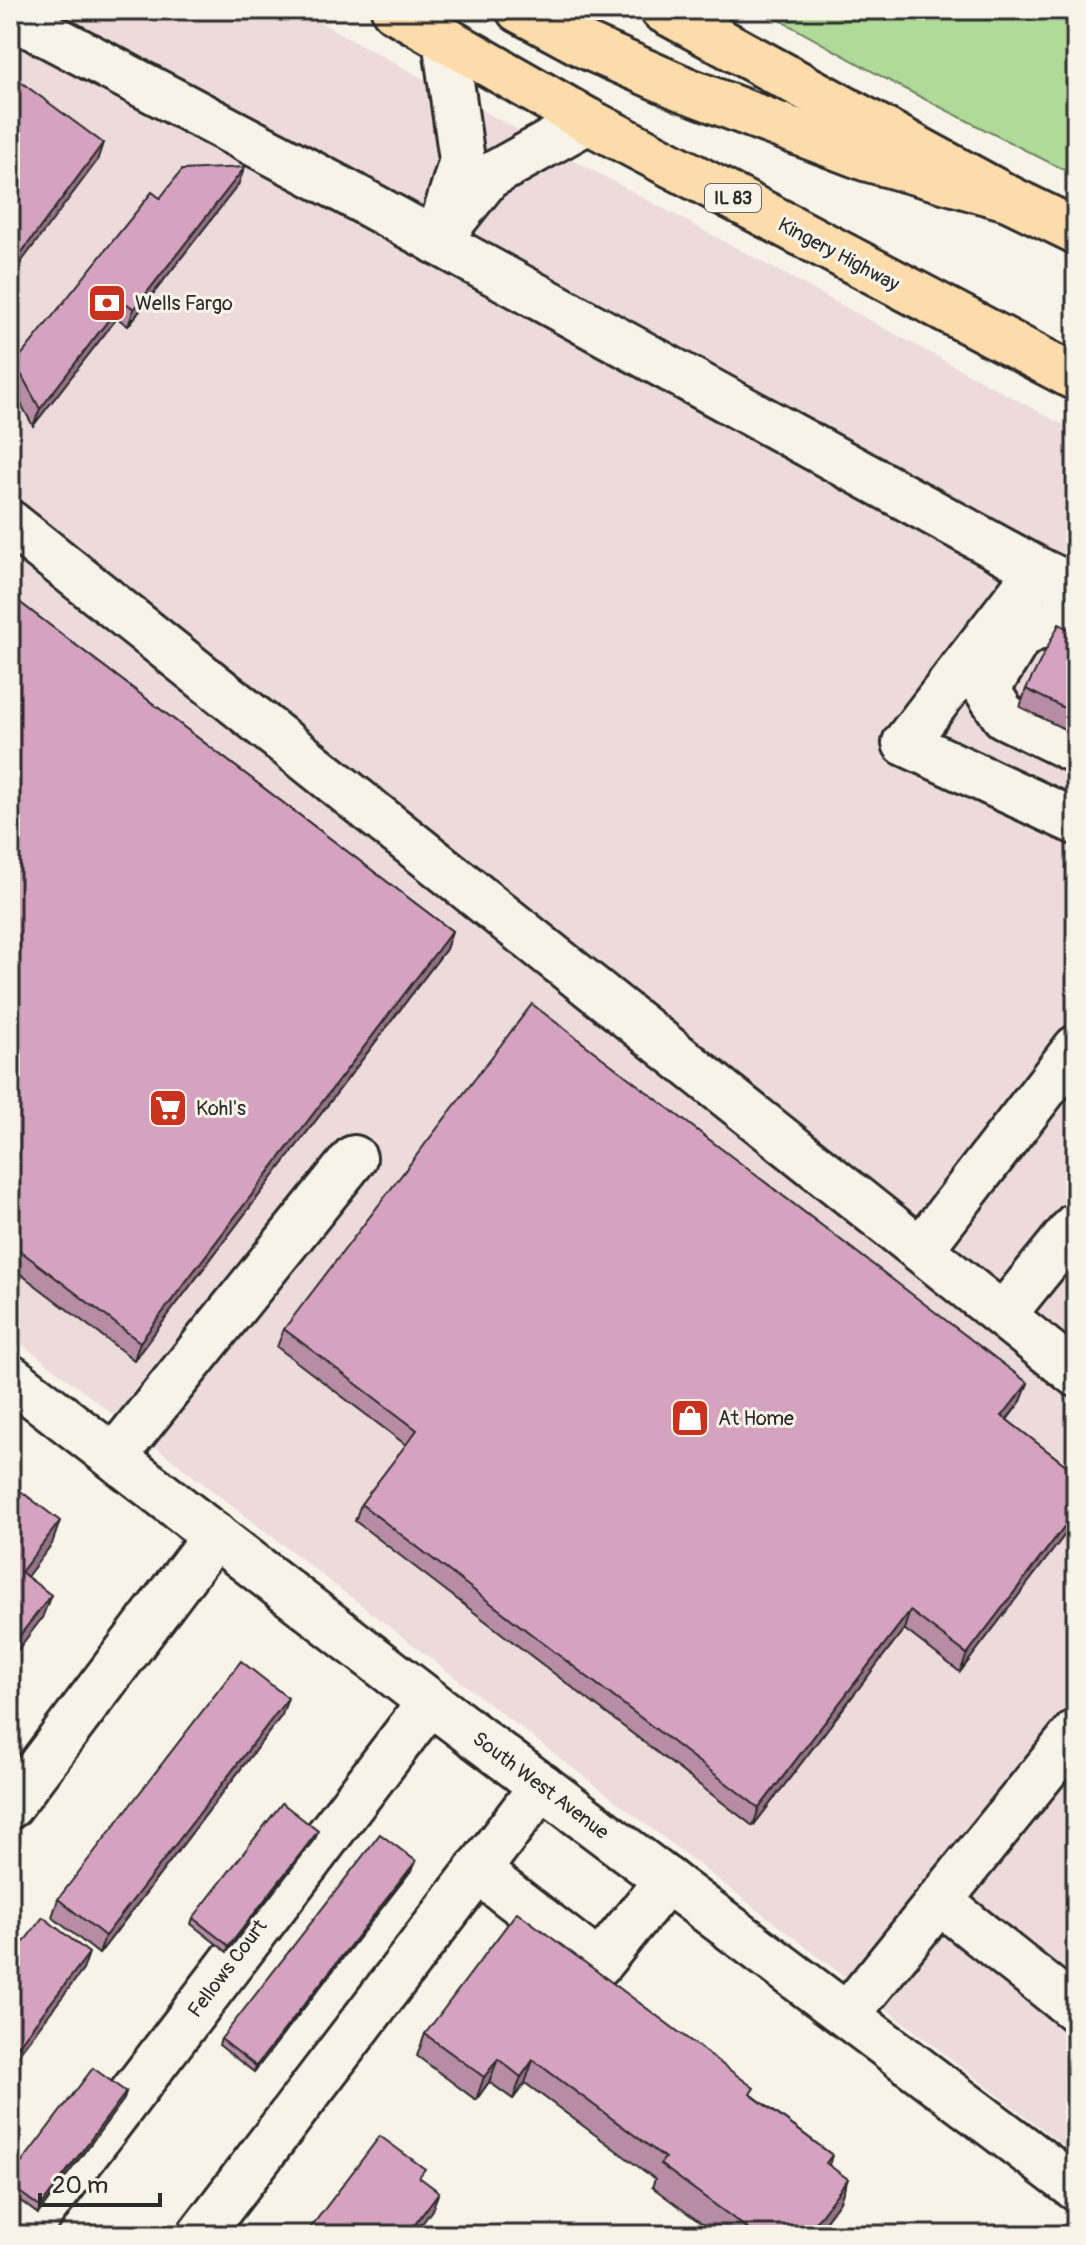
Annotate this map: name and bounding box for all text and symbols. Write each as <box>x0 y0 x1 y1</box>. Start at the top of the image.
road number: IL 83 <box>705 184 761 212</box>
street label: Kingery Highway <box>774 212 904 297</box>
bank icon: Wells Fargo <box>86 282 128 324</box>
place label: Wells Fargo <box>135 291 233 316</box>
supermarket icon: Kohl's <box>147 1087 189 1129</box>
place label: Kohl's <box>196 1096 246 1121</box>
shop icon: At Home <box>669 1397 711 1439</box>
place label: At Home <box>718 1406 794 1431</box>
street label: South West Avenue <box>468 1726 614 1845</box>
street label: Fellows Court <box>182 1914 273 2022</box>
scale bar <box>40 2157 160 2207</box>
text: 20 m <box>52 2171 108 2200</box>

